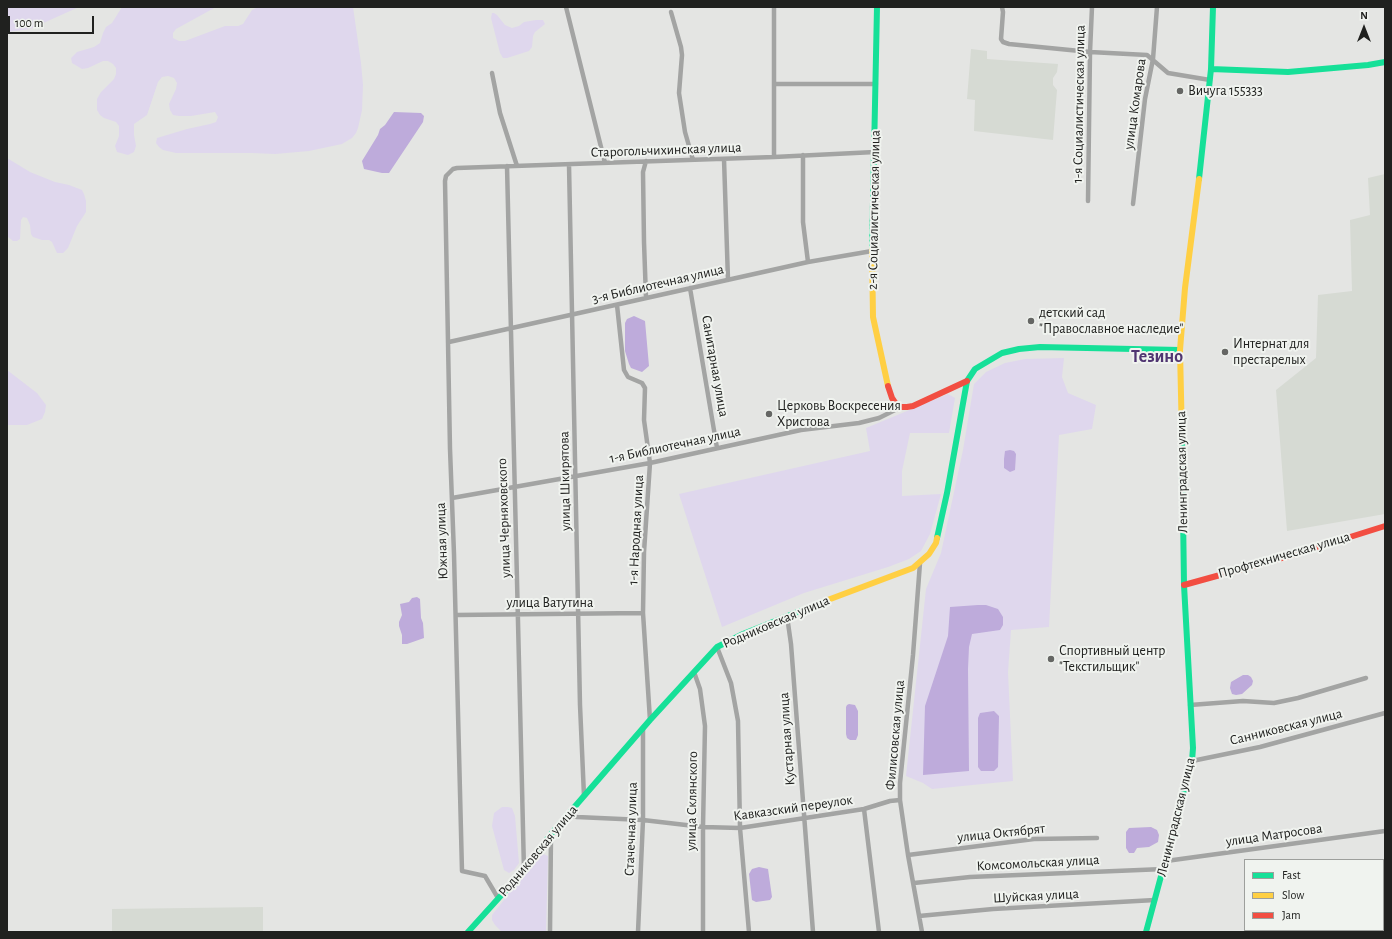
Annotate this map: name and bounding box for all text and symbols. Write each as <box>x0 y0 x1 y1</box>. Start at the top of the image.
scale bar <box>10 8 96 34</box>
north arrow <box>1344 8 1384 48</box>
text: N <box>1360 10 1368 21</box>
text: 100 m <box>15 17 43 29</box>
street label: 1-я Социалистическая улица <box>1069 25 1089 183</box>
street label: улица Комарова <box>1120 57 1150 151</box>
place label: Вичуга 155333 <box>1188 83 1263 99</box>
marker: Вичуга 155333 <box>1175 86 1185 96</box>
street label: 2-я Социалистическая улица <box>864 130 884 290</box>
street label: Старогольчихинская улица <box>590 139 742 161</box>
street label: 3-я Библиотечная улица <box>590 261 726 307</box>
place label: детский сад "Православное наследие" <box>1039 305 1183 338</box>
street label: Санитарная улица <box>698 314 732 418</box>
marker: детский сад "Православное наследие" <box>1026 316 1036 326</box>
place label: Интернат для престарелых <box>1233 336 1309 368</box>
district label: Тезино <box>1131 346 1183 368</box>
marker: Интернат для престарелых <box>1220 347 1230 357</box>
place label: Церковь Воскресения Христова <box>777 398 901 430</box>
marker: Церковь Воскресения Христова <box>764 409 774 419</box>
street label: Ленинградская улица <box>1173 411 1191 533</box>
street label: 1-я Библиотечная улица <box>608 423 742 467</box>
street label: улица Шкирятова <box>556 431 574 531</box>
street label: улица Черняховского <box>494 458 514 578</box>
street label: 1-я Народная улица <box>625 474 647 586</box>
street label: Южная улица <box>432 502 452 580</box>
street label: Профтехническая улица <box>1216 528 1352 582</box>
street label: Родниковская улица <box>720 592 832 652</box>
street label: улица Ватутина <box>507 595 593 611</box>
place label: Спортивный центр "Текстильщик" <box>1059 643 1165 676</box>
marker: Спортивный центр "Текстильщик" <box>1046 654 1056 664</box>
street label: Филисовская улица <box>882 679 908 791</box>
street label: Кустарная улица <box>775 692 799 786</box>
street label: Санниковская улица <box>1228 705 1344 749</box>
street label: улица Склянского <box>683 751 701 851</box>
street label: Ленинградская улица <box>1153 756 1199 878</box>
street label: Стачечная улица <box>621 782 641 876</box>
street label: Кавказский переулок <box>732 791 854 825</box>
street label: Родниковская улица <box>495 802 581 900</box>
street label: улица Октябрят <box>956 820 1046 846</box>
street label: улица Матросова <box>1225 820 1323 850</box>
street label: Комсомольская улица <box>976 851 1100 875</box>
legend <box>1244 859 1384 931</box>
text: Fast <box>1282 869 1301 881</box>
street label: Шуйская улица <box>993 885 1079 907</box>
text: Slow <box>1282 889 1304 901</box>
text: Jam <box>1282 909 1301 921</box>

